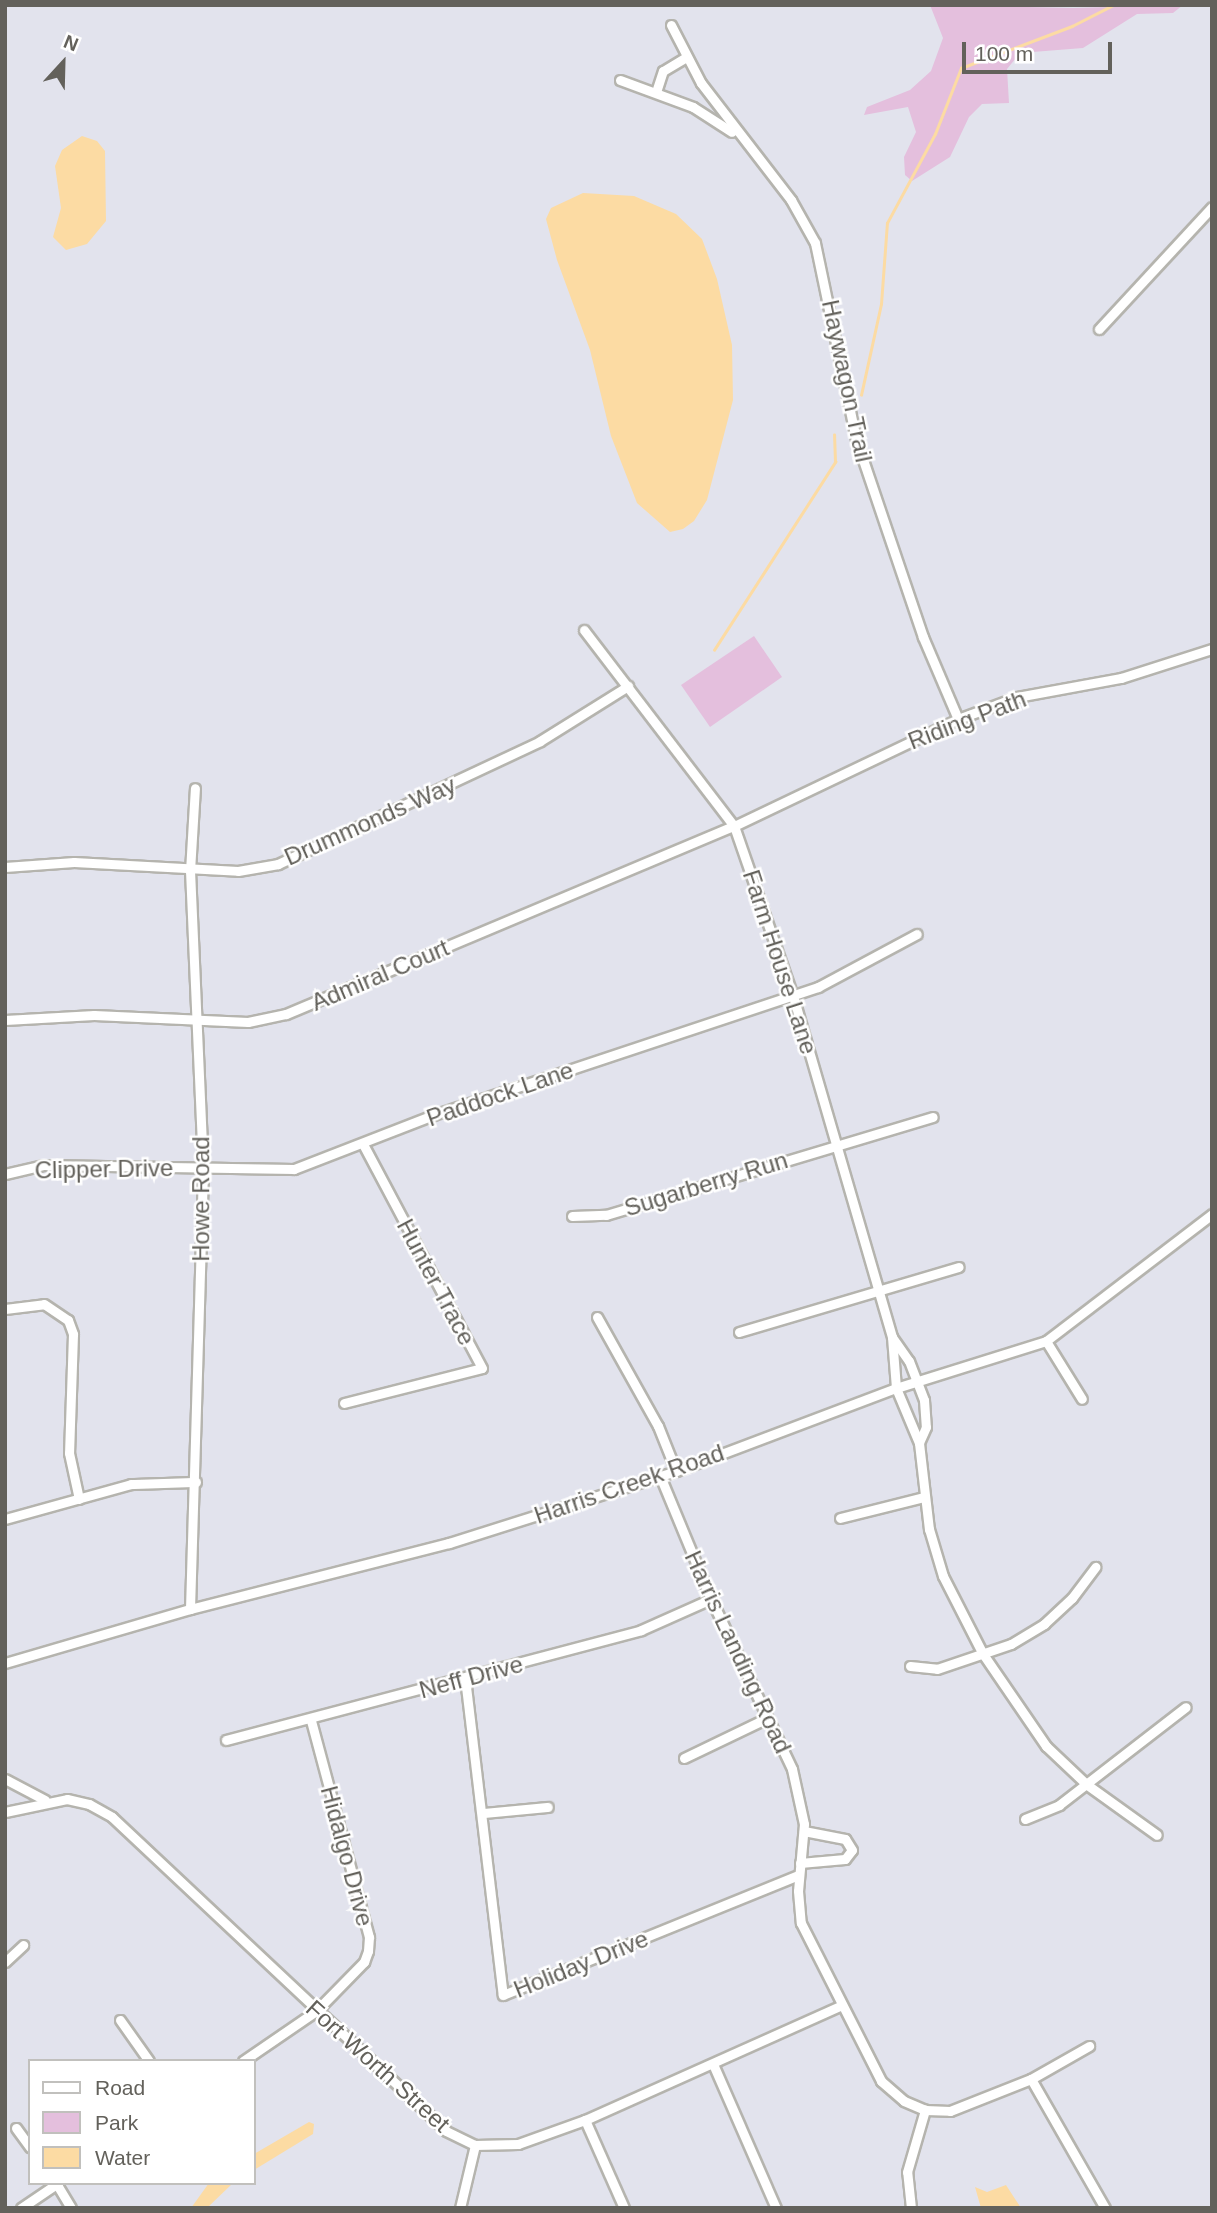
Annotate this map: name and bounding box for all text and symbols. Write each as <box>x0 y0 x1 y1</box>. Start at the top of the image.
north arrow <box>28 28 98 98</box>
scale bar <box>965 28 1116 72</box>
text: N <box>61 31 81 55</box>
text: 100 m <box>975 42 1033 65</box>
street label: Haywagon Trail <box>816 297 878 465</box>
street label: Riding Path <box>904 684 1030 756</box>
street label: Drummonds Way <box>280 770 460 872</box>
street label: Farm House Lane <box>737 866 823 1058</box>
street label: Admiral Court <box>307 933 453 1017</box>
street label: Paddock Lane <box>423 1055 577 1133</box>
street label: Howe Road <box>187 1136 215 1262</box>
street label: Sugarberry Run <box>621 1145 791 1223</box>
street label: Clipper Drive <box>34 1153 174 1185</box>
street label: Hunter Trace <box>391 1214 481 1350</box>
street label: Harris Creek Road <box>530 1438 728 1530</box>
street label: Harris Landing Road <box>678 1546 798 1758</box>
street label: Neff Drive <box>416 1649 526 1705</box>
street label: Hidalgo Drive <box>314 1783 380 1929</box>
street label: Holiday Drive <box>509 1924 653 2004</box>
street label: Fort Worth Street <box>300 1994 456 2138</box>
legend <box>28 2059 256 2185</box>
text: Road <box>95 2076 145 2099</box>
text: Park <box>95 2111 138 2134</box>
text: Water <box>95 2146 150 2169</box>

